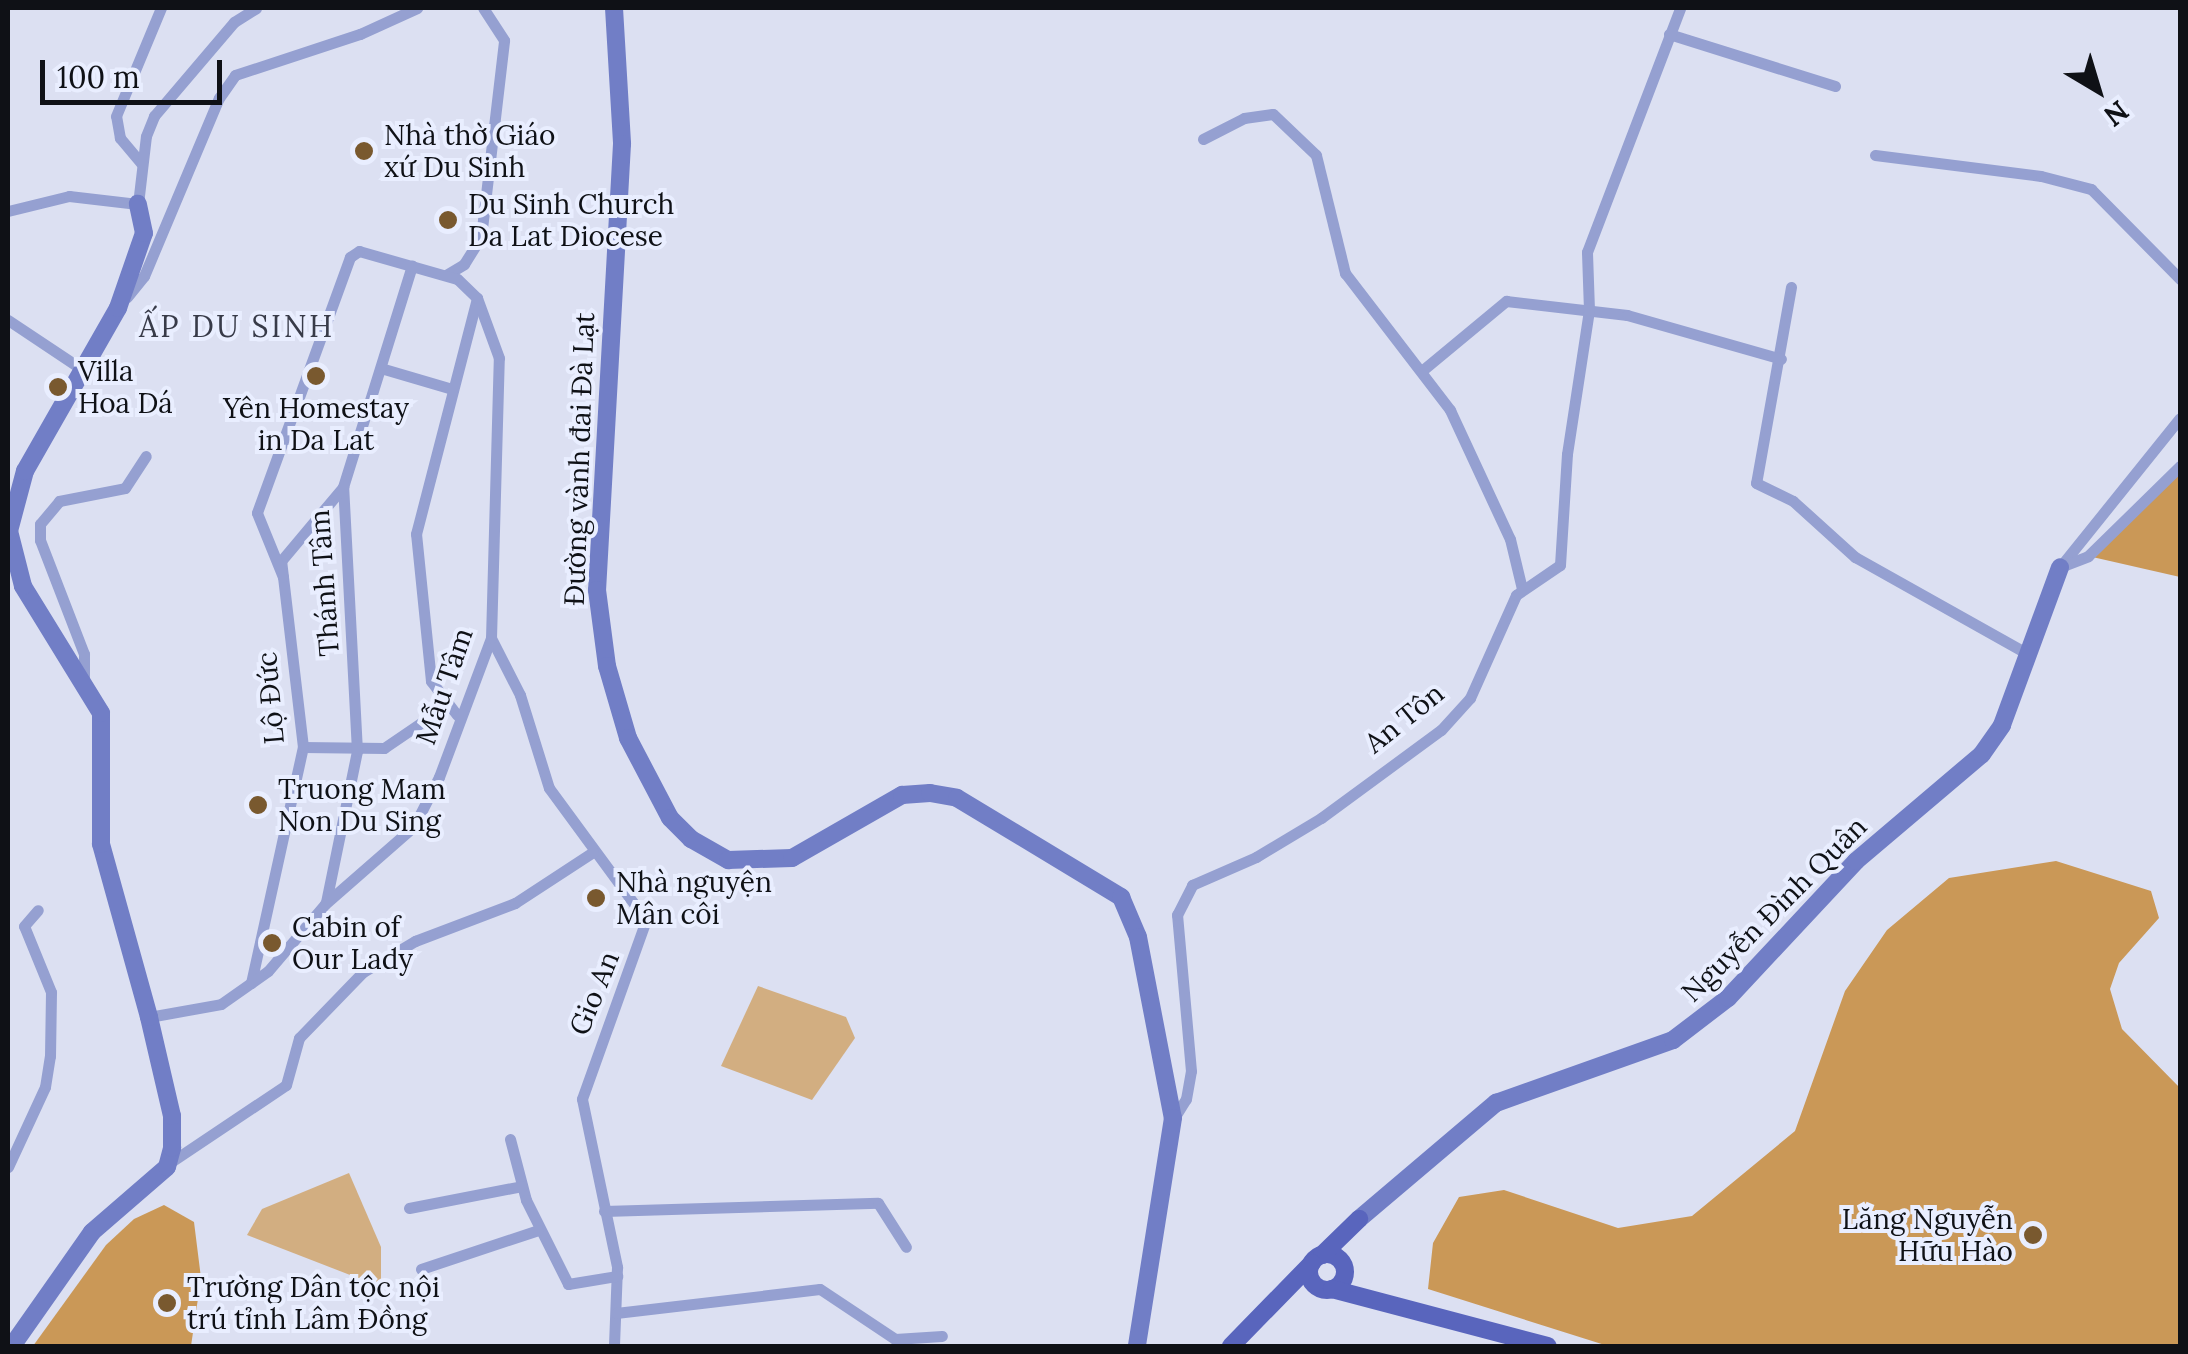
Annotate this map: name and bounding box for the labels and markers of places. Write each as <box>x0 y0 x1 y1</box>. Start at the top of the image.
place label: Nhà thờ Giáo xứ Du Sinh <box>384 118 555 184</box>
marker: Nhà thờ Giáo xứ Du Sinh <box>353 140 375 162</box>
place label: Du Sinh Church Da Lat Diocese <box>468 187 674 253</box>
marker: Du Sinh Church Da Lat Diocese <box>437 209 459 231</box>
place label: Villa Hoa Dá <box>78 354 173 420</box>
marker: Yên Homestay in Da Lat <box>305 365 327 387</box>
marker: Villa Hoa Dá <box>47 376 69 398</box>
place label: Yên Homestay in Da Lat <box>223 391 409 457</box>
place label: Truong Mam Non Du Sing <box>278 772 446 838</box>
marker: Truong Mam Non Du Sing <box>247 794 269 816</box>
place label: Nhà nguyện Mân côi <box>616 865 772 931</box>
marker: Nhà nguyện Mân côi <box>585 887 607 909</box>
place label: Cabin of Our Lady <box>292 910 413 976</box>
marker: Cabin of Our Lady <box>261 932 283 954</box>
place label: Lăng Nguyễn Hữu Hào <box>1842 1202 2013 1268</box>
marker: Lăng Nguyễn Hữu Hào <box>2022 1224 2044 1246</box>
place label: Trường Dân tộc nội trú tỉnh Lâm Đồng <box>187 1270 440 1336</box>
marker: Trường Dân tộc nội trú tỉnh Lâm Đồng <box>156 1292 178 1314</box>

